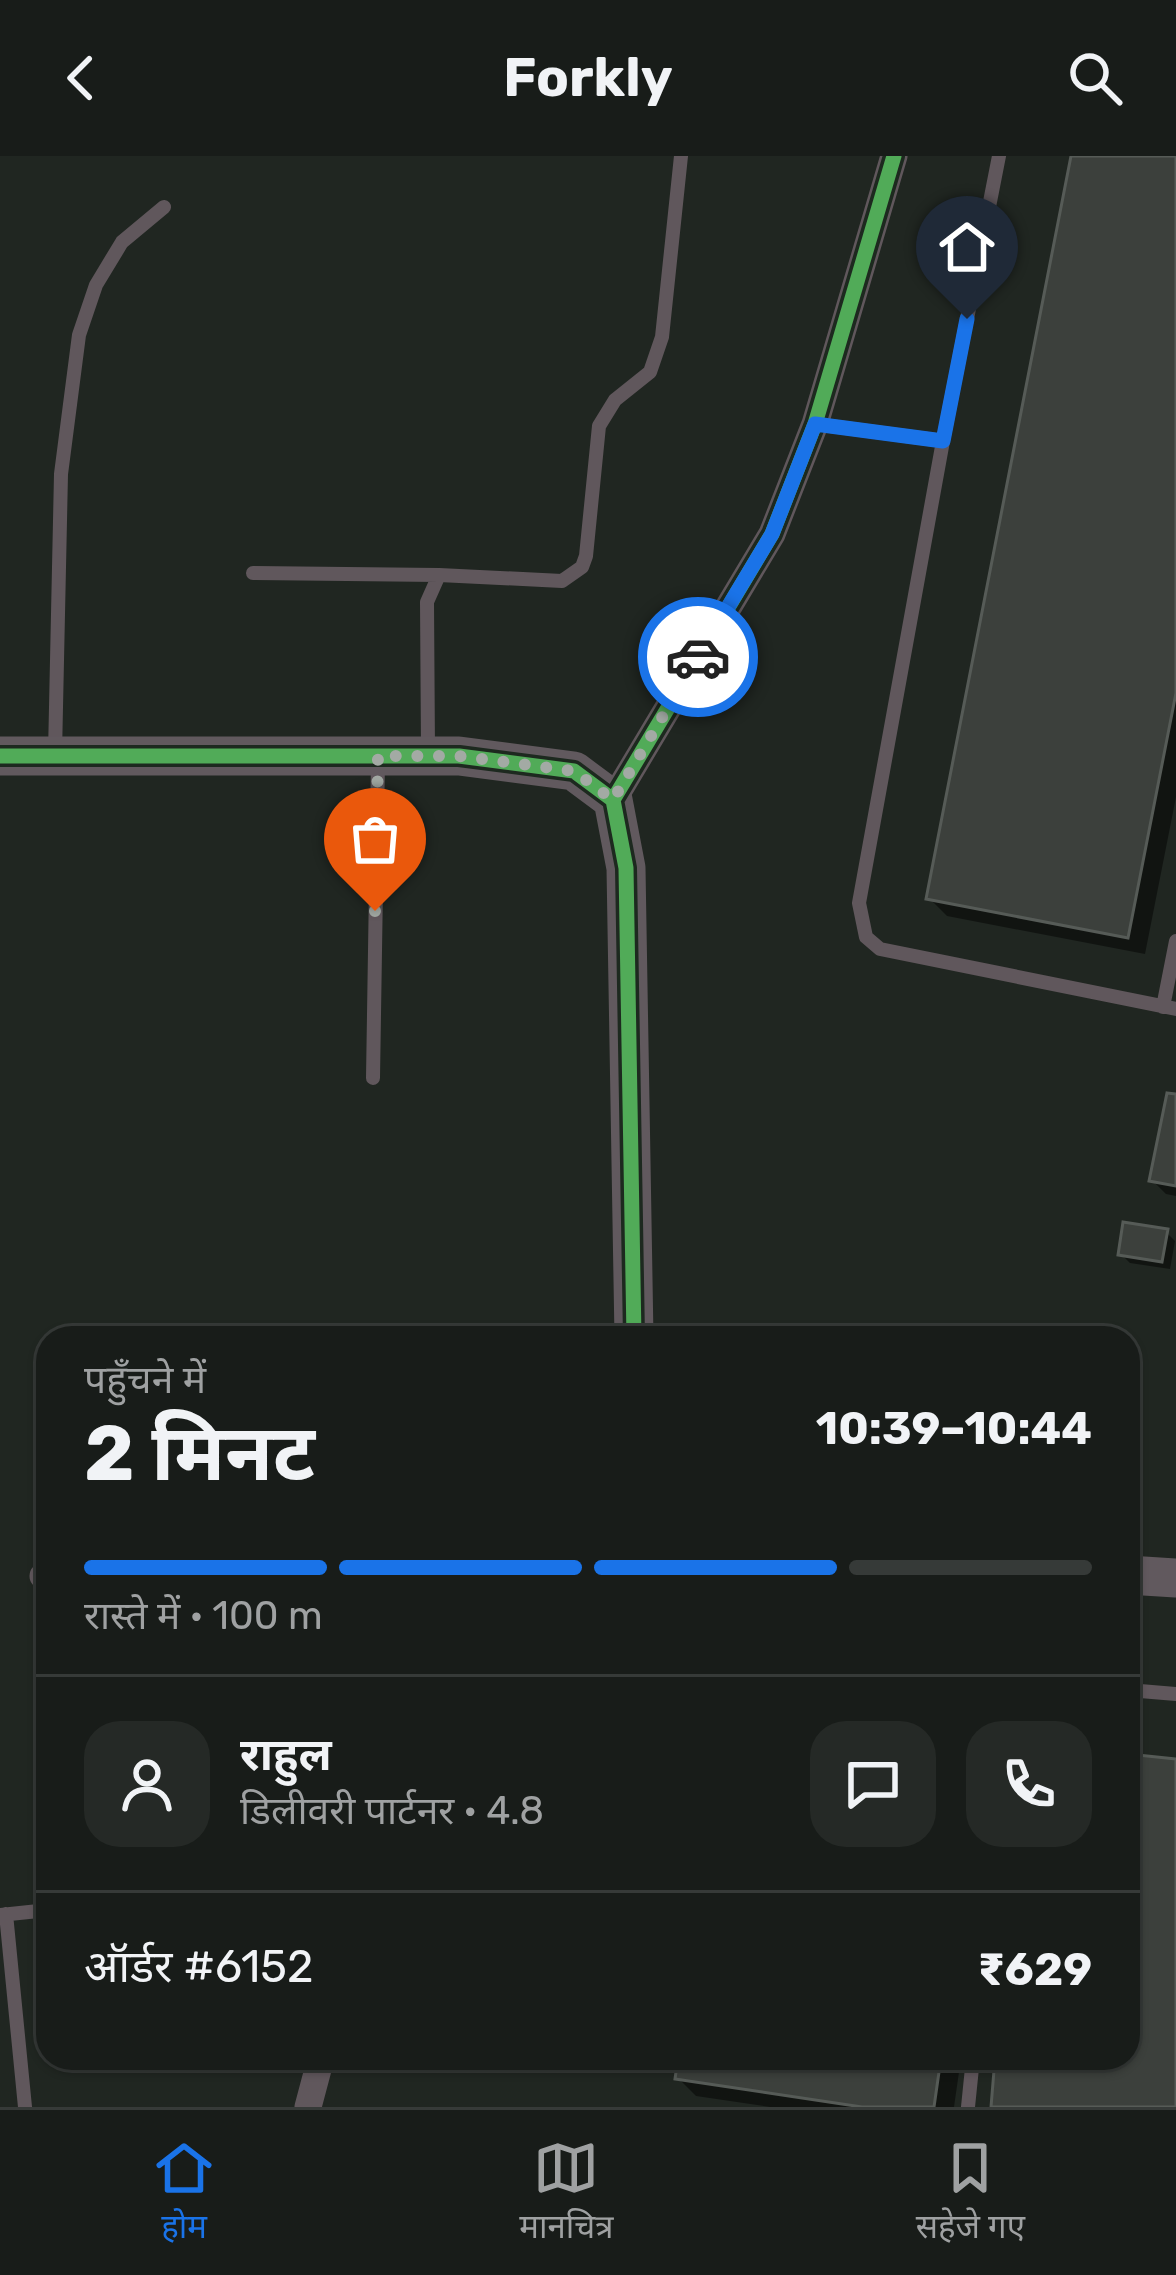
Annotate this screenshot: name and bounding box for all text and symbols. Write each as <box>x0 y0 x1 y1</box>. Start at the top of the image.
icon: back <box>48 45 114 111</box>
icon: search <box>1062 45 1128 111</box>
text: Forkly <box>503 46 673 110</box>
pin <box>916 196 1018 319</box>
icon: home <box>934 214 1000 280</box>
courier <box>638 597 758 717</box>
icon: car <box>665 624 731 690</box>
pin <box>324 788 426 911</box>
icon: bag <box>342 806 408 872</box>
text: पहुँचने में <box>84 1357 206 1403</box>
text: 10:39–10:44 <box>816 1402 1092 1455</box>
text: 2 मिनट <box>84 1407 315 1500</box>
text: रास्ते में · 100 m <box>84 1593 323 1639</box>
button: person <box>84 1721 210 1847</box>
button: chat <box>810 1721 936 1847</box>
button: phone <box>966 1721 1092 1847</box>
text: राहुल <box>240 1728 332 1781</box>
text: डिलीवरी पार्टनर · 4.8 <box>240 1788 544 1834</box>
text: ऑर्डर #6152 <box>84 1940 313 1993</box>
text: ₹629 <box>978 1943 1092 1996</box>
tab: होम <box>151 2135 217 2251</box>
tab: मानचित्र <box>519 2135 614 2251</box>
tab: सहेजे गए <box>916 2135 1025 2251</box>

